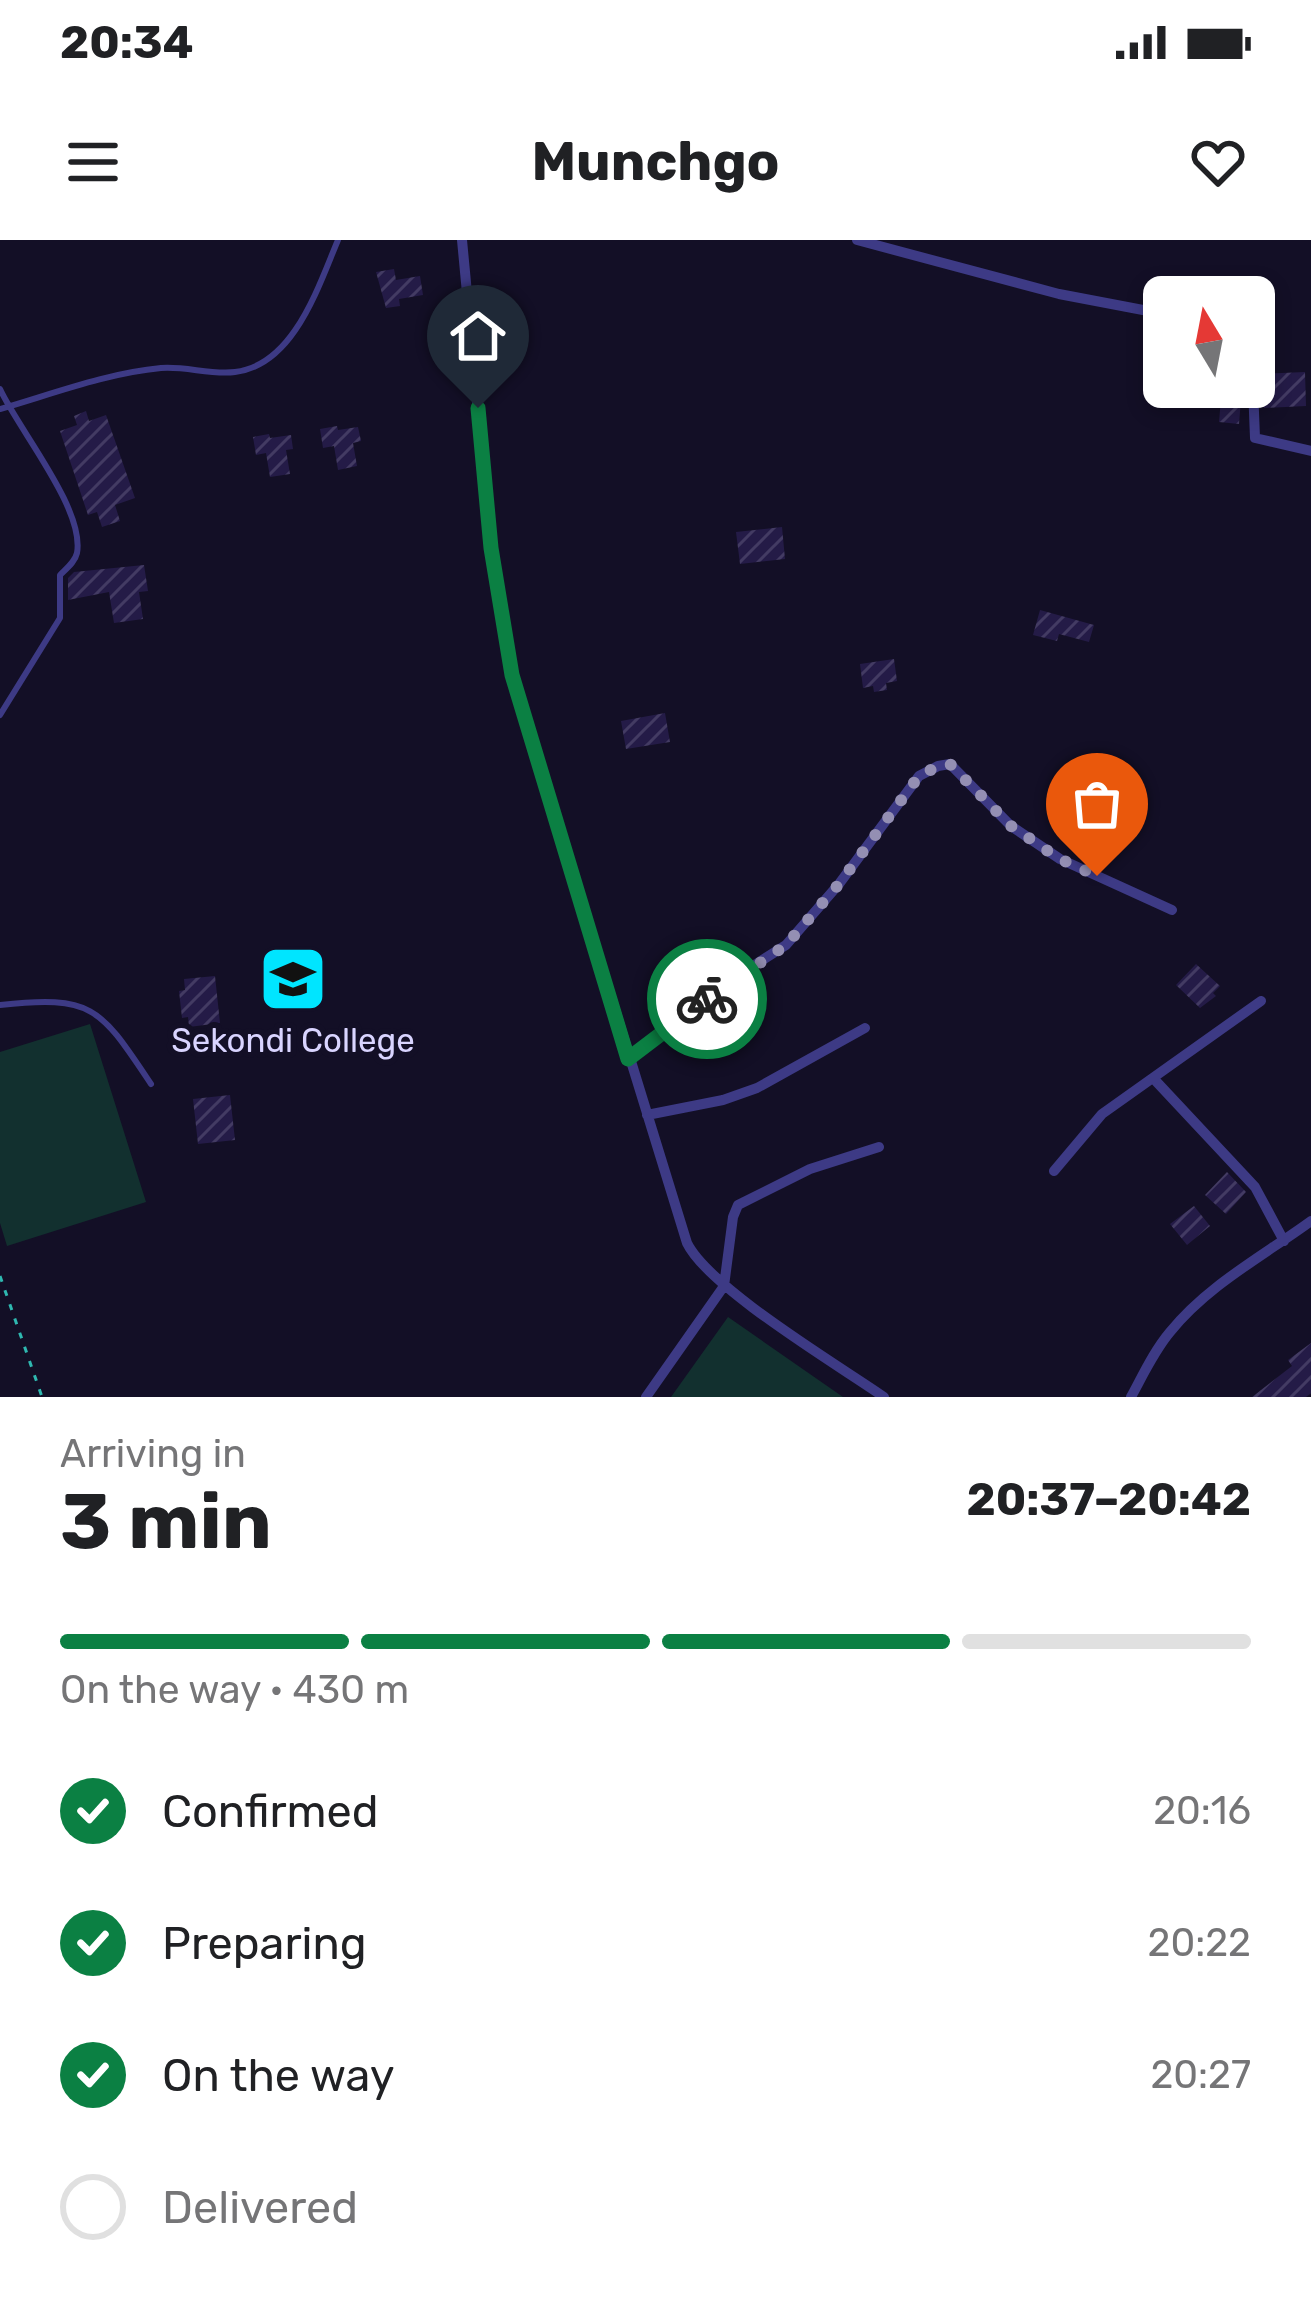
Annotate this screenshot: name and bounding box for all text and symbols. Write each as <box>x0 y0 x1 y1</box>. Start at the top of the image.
text: 20:34 <box>60 16 193 69</box>
icon: menu <box>60 129 126 195</box>
icon: heart <box>1185 129 1251 195</box>
text: Munchgo <box>531 130 780 194</box>
north arrow <box>1143 276 1275 408</box>
map controls <box>1143 276 1275 408</box>
pin <box>427 285 529 408</box>
icon: home <box>445 303 511 369</box>
pin <box>1046 753 1148 876</box>
icon: bag <box>1064 771 1130 837</box>
courier <box>647 939 767 1059</box>
school or university icon: Sekondi College <box>258 944 328 1014</box>
icon: bike <box>674 966 740 1032</box>
place label: Sekondi College <box>171 1021 415 1060</box>
text: Arriving in <box>60 1431 246 1477</box>
text: 20:37–20:42 <box>966 1473 1251 1526</box>
text: 3 min <box>60 1475 272 1568</box>
text: On the way · 430 m <box>60 1667 409 1713</box>
icon: check <box>60 1778 126 1844</box>
text: Confirmed <box>162 1785 379 1838</box>
text: 20:16 <box>1153 1788 1251 1834</box>
icon: check <box>60 1910 126 1976</box>
text: Preparing <box>162 1917 367 1970</box>
text: 20:22 <box>1148 1920 1251 1966</box>
icon: check <box>60 2042 126 2108</box>
text: On the way <box>162 2049 395 2102</box>
text: 20:27 <box>1150 2052 1251 2098</box>
text: Delivered <box>162 2181 358 2234</box>

